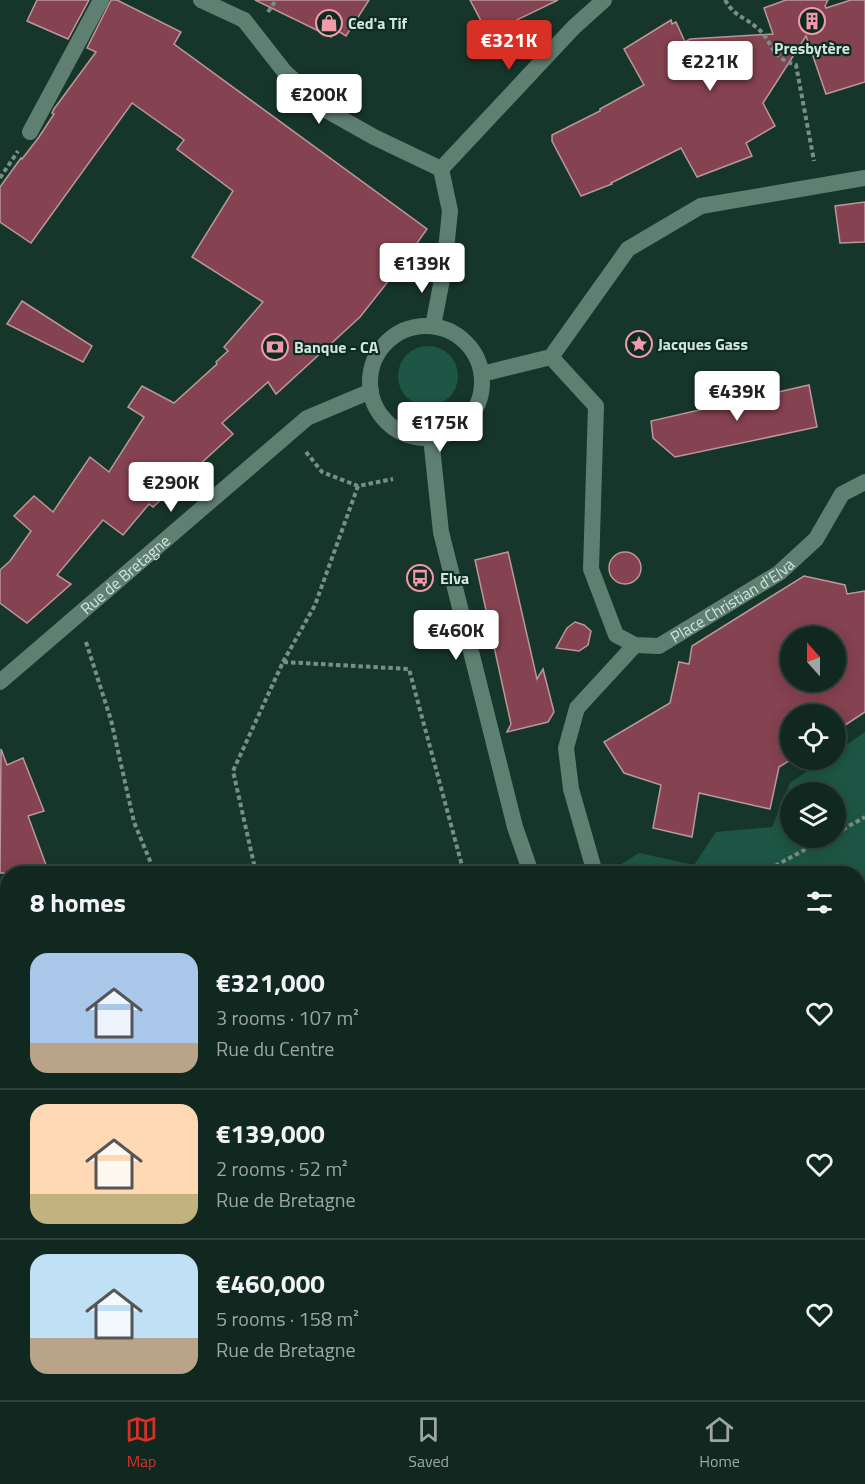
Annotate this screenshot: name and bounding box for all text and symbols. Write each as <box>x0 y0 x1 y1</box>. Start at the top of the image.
building icon: Presbytère <box>797 6 827 36</box>
shop icon: Ced'a Tif <box>314 8 344 38</box>
place label: Ced'a Tif <box>348 11 408 35</box>
pin: €321K <box>467 20 551 71</box>
text: €321K <box>481 24 537 55</box>
place label: Presbytère <box>774 36 850 60</box>
pin: €221K <box>668 41 752 92</box>
text: €221K <box>682 45 738 76</box>
pin: €200K <box>277 74 361 125</box>
text: €200K <box>291 78 347 109</box>
pin: €139K <box>380 243 464 294</box>
text: €139K <box>394 247 450 278</box>
place icon: Jacques Gass <box>624 329 654 359</box>
bank icon: Banque - CA <box>260 332 290 362</box>
place label: Jacques Gass <box>658 332 748 356</box>
place label: Banque - CA <box>294 335 379 359</box>
pin: €439K <box>695 371 779 422</box>
text: €439K <box>709 375 765 406</box>
pin: €175K <box>398 402 482 453</box>
text: €175K <box>412 406 468 437</box>
pin: €290K <box>129 462 213 513</box>
text: €290K <box>143 466 199 497</box>
street label: Rue de Bretagne <box>75 529 175 620</box>
street label: Place Christian d'Elva <box>665 552 800 649</box>
bus stop icon: Elva <box>405 563 435 593</box>
place label: Elva <box>440 566 469 590</box>
pin: €460K <box>414 610 498 661</box>
text: €460K <box>428 614 484 645</box>
north arrow <box>780 626 846 692</box>
map controls <box>780 626 846 848</box>
button: locate <box>780 704 846 770</box>
button: layers <box>780 782 846 848</box>
text: 8 homes <box>30 883 126 922</box>
icon: filters <box>803 886 836 919</box>
text: €321,000 <box>216 963 325 1002</box>
icon: home <box>78 977 150 1049</box>
icon: heart <box>803 997 836 1030</box>
text: 3 rooms · 107 m² <box>216 1002 359 1033</box>
text: Rue du Centre <box>216 1033 334 1064</box>
text: €139,000 <box>216 1114 325 1153</box>
icon: home <box>78 1128 150 1200</box>
icon: heart <box>803 1148 836 1181</box>
text: 2 rooms · 52 m² <box>216 1153 348 1184</box>
text: Rue de Bretagne <box>216 1184 356 1215</box>
text: €460,000 <box>216 1264 325 1303</box>
icon: home <box>78 1278 150 1350</box>
icon: heart <box>803 1298 836 1331</box>
text: 5 rooms · 158 m² <box>216 1303 359 1334</box>
text: Rue de Bretagne <box>216 1334 356 1365</box>
tab: Map <box>125 1413 158 1473</box>
tab: Saved <box>408 1413 449 1473</box>
tab: Home <box>699 1413 740 1473</box>

